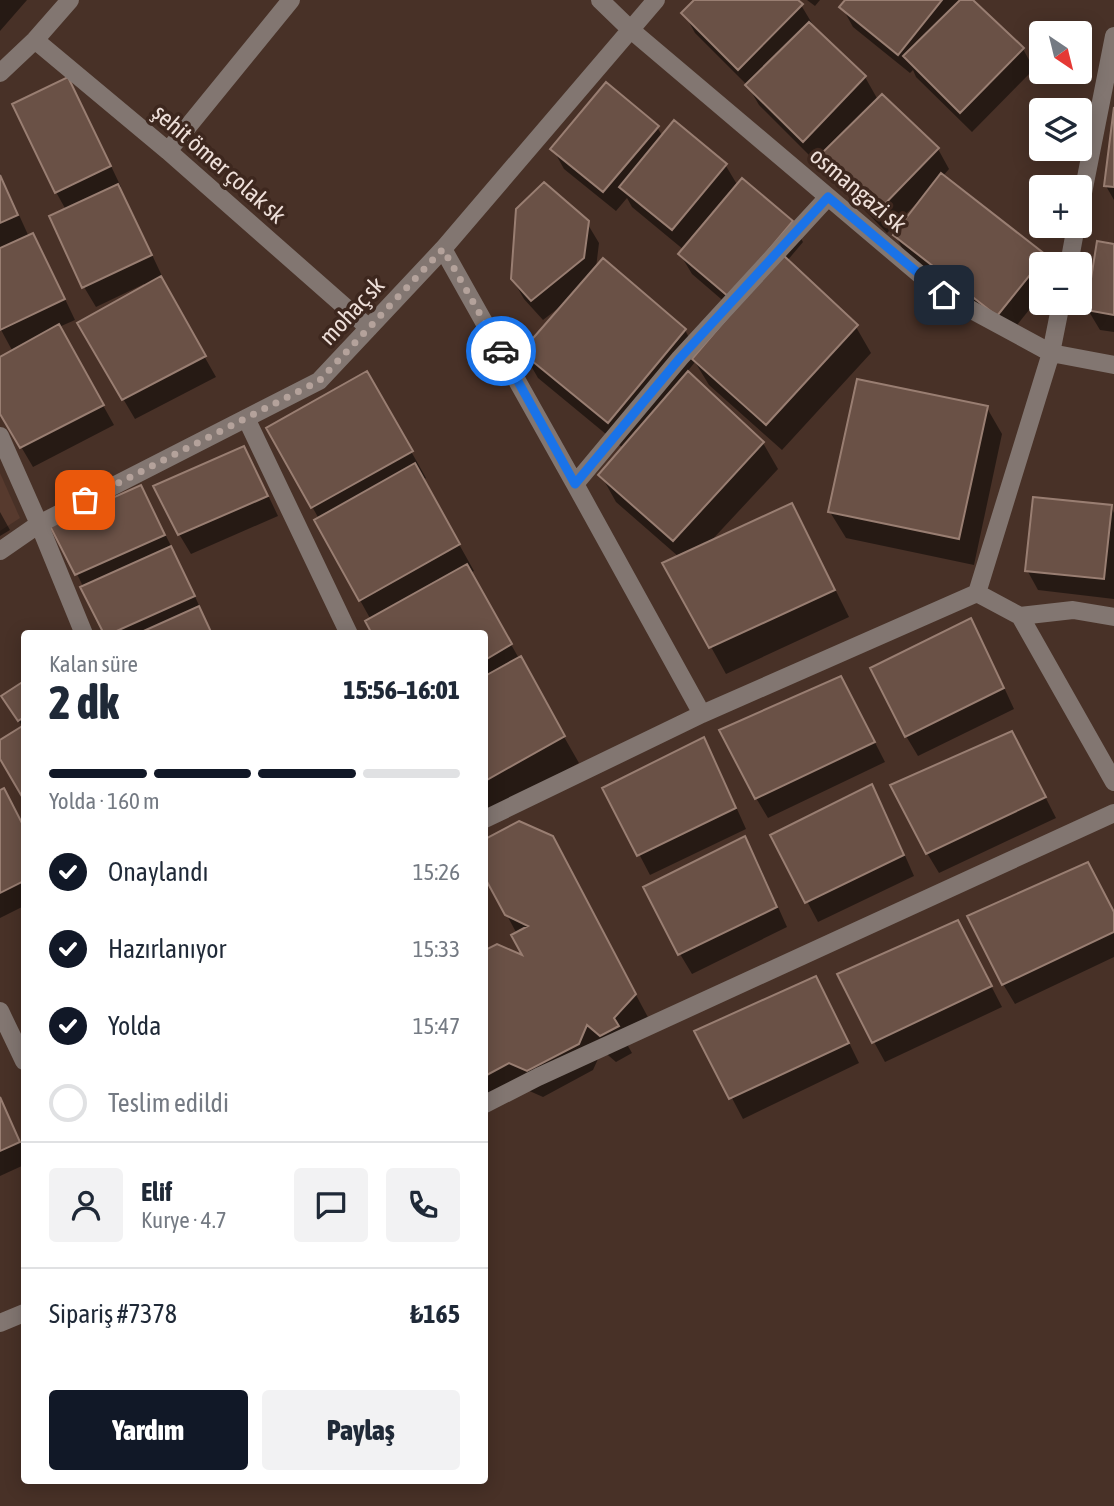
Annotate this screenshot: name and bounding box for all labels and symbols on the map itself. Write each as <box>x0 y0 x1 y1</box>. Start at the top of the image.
north arrow <box>1029 21 1092 84</box>
street label: şehit ömer çolak sk <box>147 99 292 229</box>
street label: osmangazi sk <box>805 142 912 238</box>
pin <box>914 265 974 325</box>
street label: mohaç sk <box>314 271 390 350</box>
courier <box>466 316 536 386</box>
pin <box>55 470 115 530</box>

